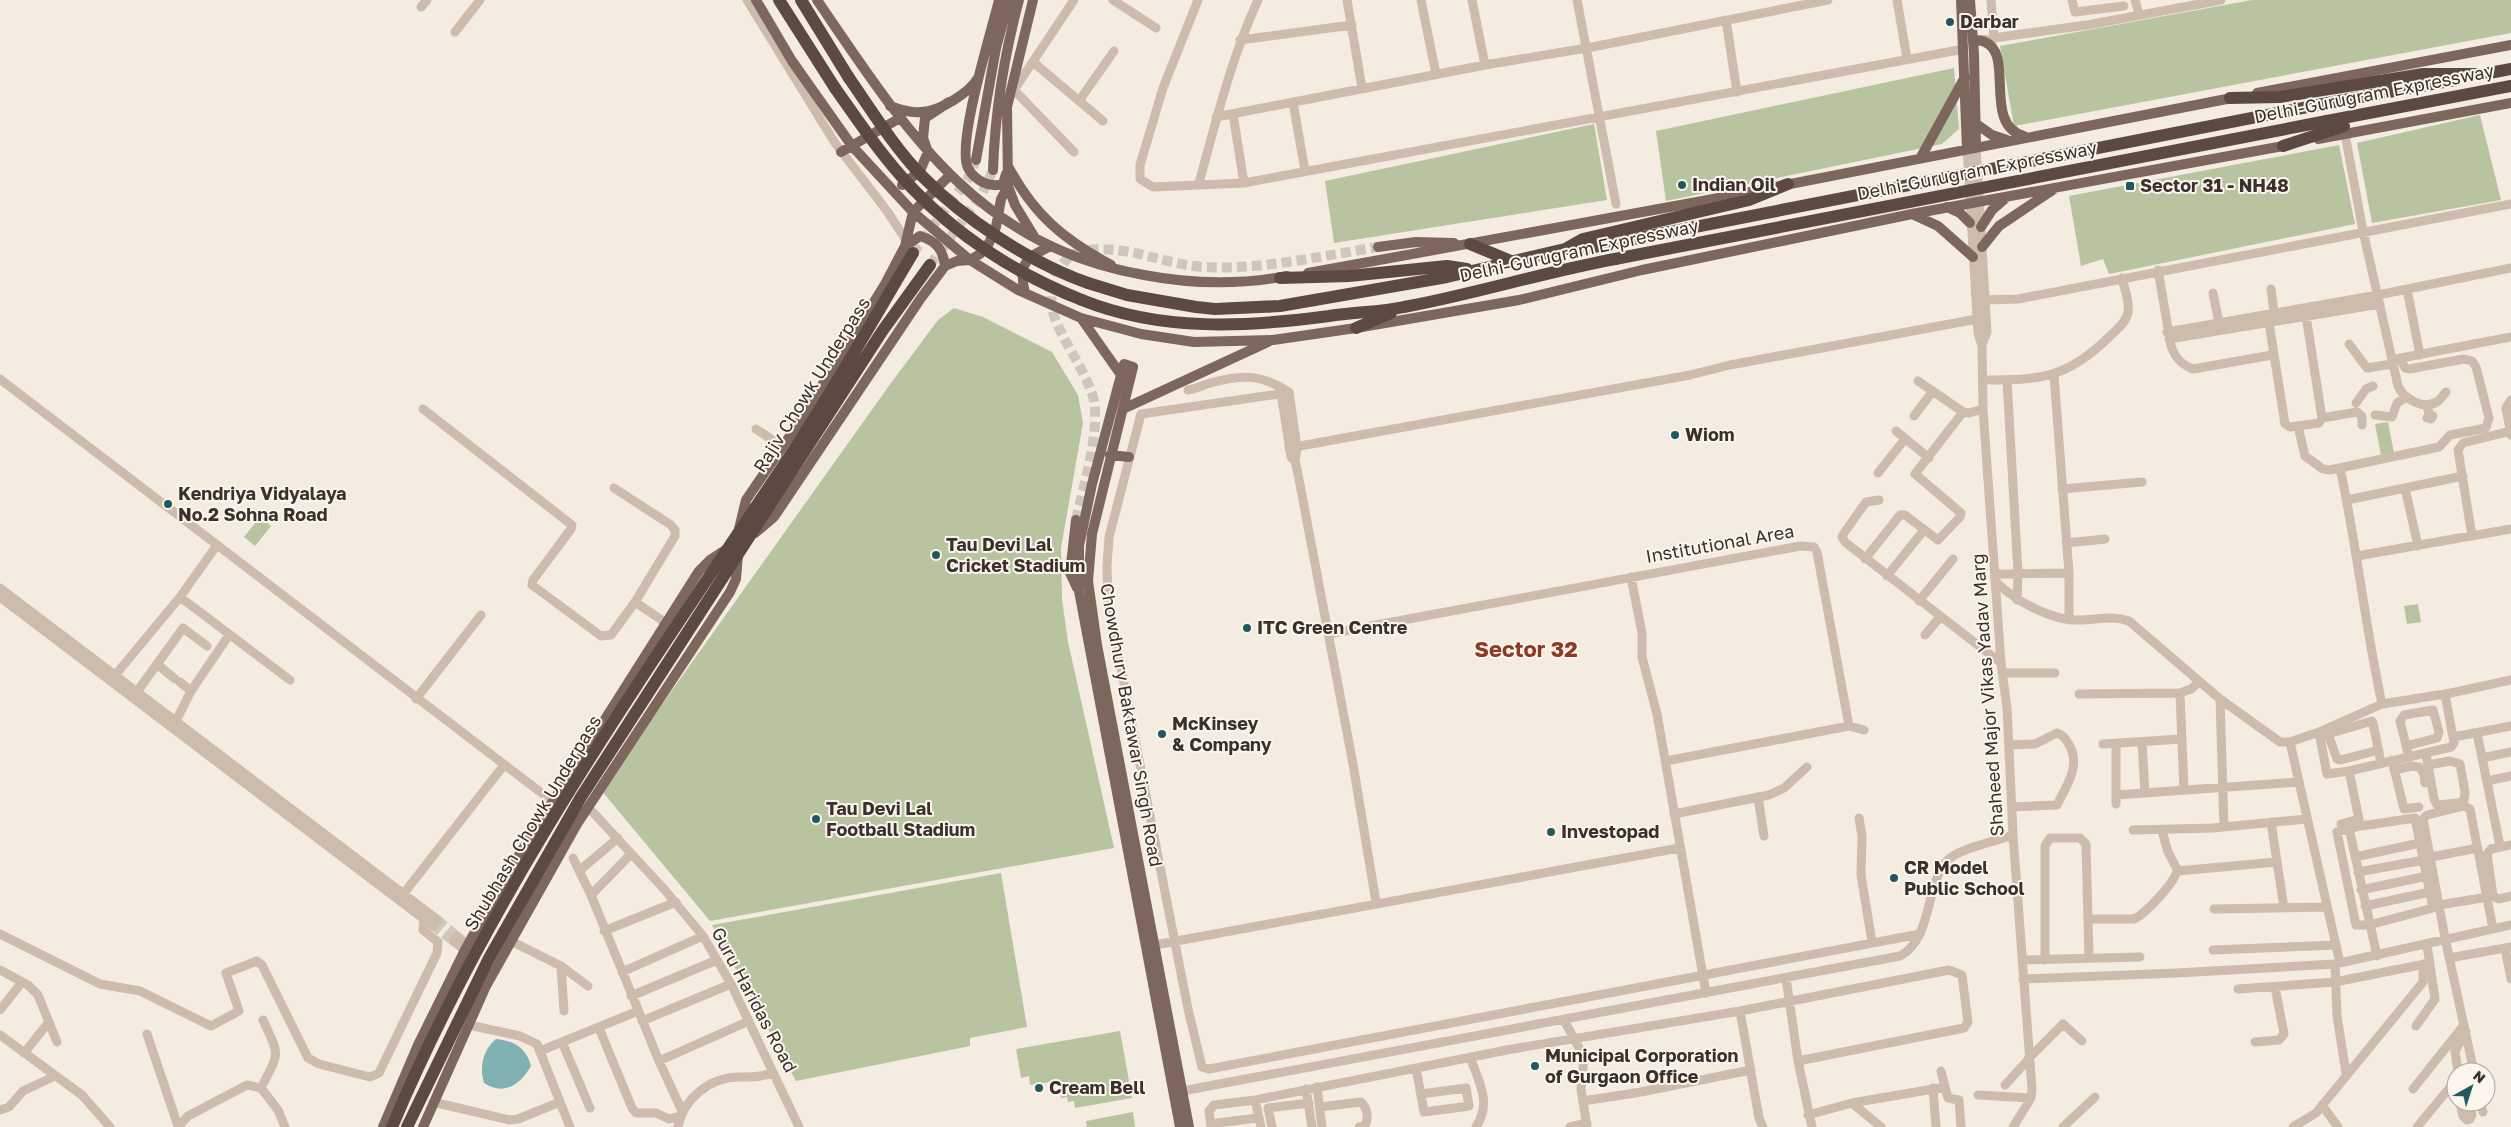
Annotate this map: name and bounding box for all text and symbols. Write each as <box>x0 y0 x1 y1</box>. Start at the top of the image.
place label: Darbar <box>1960 10 2019 32</box>
marker: Darbar <box>1944 16 1956 28</box>
street label: Delhi-Gurugram Expressway <box>2252 59 2496 127</box>
street label: Delhi-Gurugram Expressway <box>1855 136 2099 204</box>
place label: Indian Oil <box>1692 173 1776 195</box>
place label: Sector 31 - NH48 <box>2140 174 2289 196</box>
marker: Indian Oil <box>1676 179 1688 191</box>
marker: Sector 31 - NH48 <box>2124 180 2136 192</box>
street label: Delhi-Gurugram Expressway <box>1457 214 1700 286</box>
street label: Rajiv Chowk Underpass <box>748 293 874 476</box>
place label: Wiom <box>1685 423 1734 445</box>
marker: Wiom <box>1669 429 1681 441</box>
place label: Kendriya Vidyalaya No.2 Sohna Road <box>178 482 347 525</box>
marker: Kendriya Vidyalaya No.2 Sohna Road <box>162 498 174 510</box>
street label: Institutional Area <box>1644 519 1796 567</box>
place label: Tau Devi Lal Cricket Stadium <box>946 533 1085 576</box>
marker: Tau Devi Lal Cricket Stadium <box>930 549 942 561</box>
street label: Shaheed Major Vikas Yadav Marg <box>1966 553 2008 837</box>
street label: Chowdhury Baktawar Singh Road <box>1096 581 1168 868</box>
place label: ITC Green Centre <box>1257 616 1408 638</box>
marker: ITC Green Centre <box>1241 622 1253 634</box>
district label: Sector 32 <box>1474 635 1578 662</box>
street label: Shubhash Chowk Underpass <box>459 711 605 934</box>
place label: McKinsey & Company <box>1172 712 1272 755</box>
marker: McKinsey & Company <box>1156 728 1168 740</box>
place label: Tau Devi Lal Football Stadium <box>826 797 975 840</box>
marker: Tau Devi Lal Football Stadium <box>810 813 822 825</box>
place label: Investopad <box>1561 820 1659 842</box>
marker: Investopad <box>1545 826 1557 838</box>
place label: CR Model Public School <box>1904 856 2025 899</box>
marker: CR Model Public School <box>1888 872 1900 884</box>
street label: Guru Haridas Road <box>707 923 802 1076</box>
place label: Municipal Corporation of Gurgaon Office <box>1545 1044 1738 1087</box>
marker: Municipal Corporation of Gurgaon Office <box>1529 1060 1541 1072</box>
north arrow <box>2446 1062 2496 1112</box>
text: N <box>2470 1067 2489 1086</box>
place label: Cream Bell <box>1049 1076 1145 1098</box>
marker: Cream Bell <box>1033 1082 1045 1094</box>

